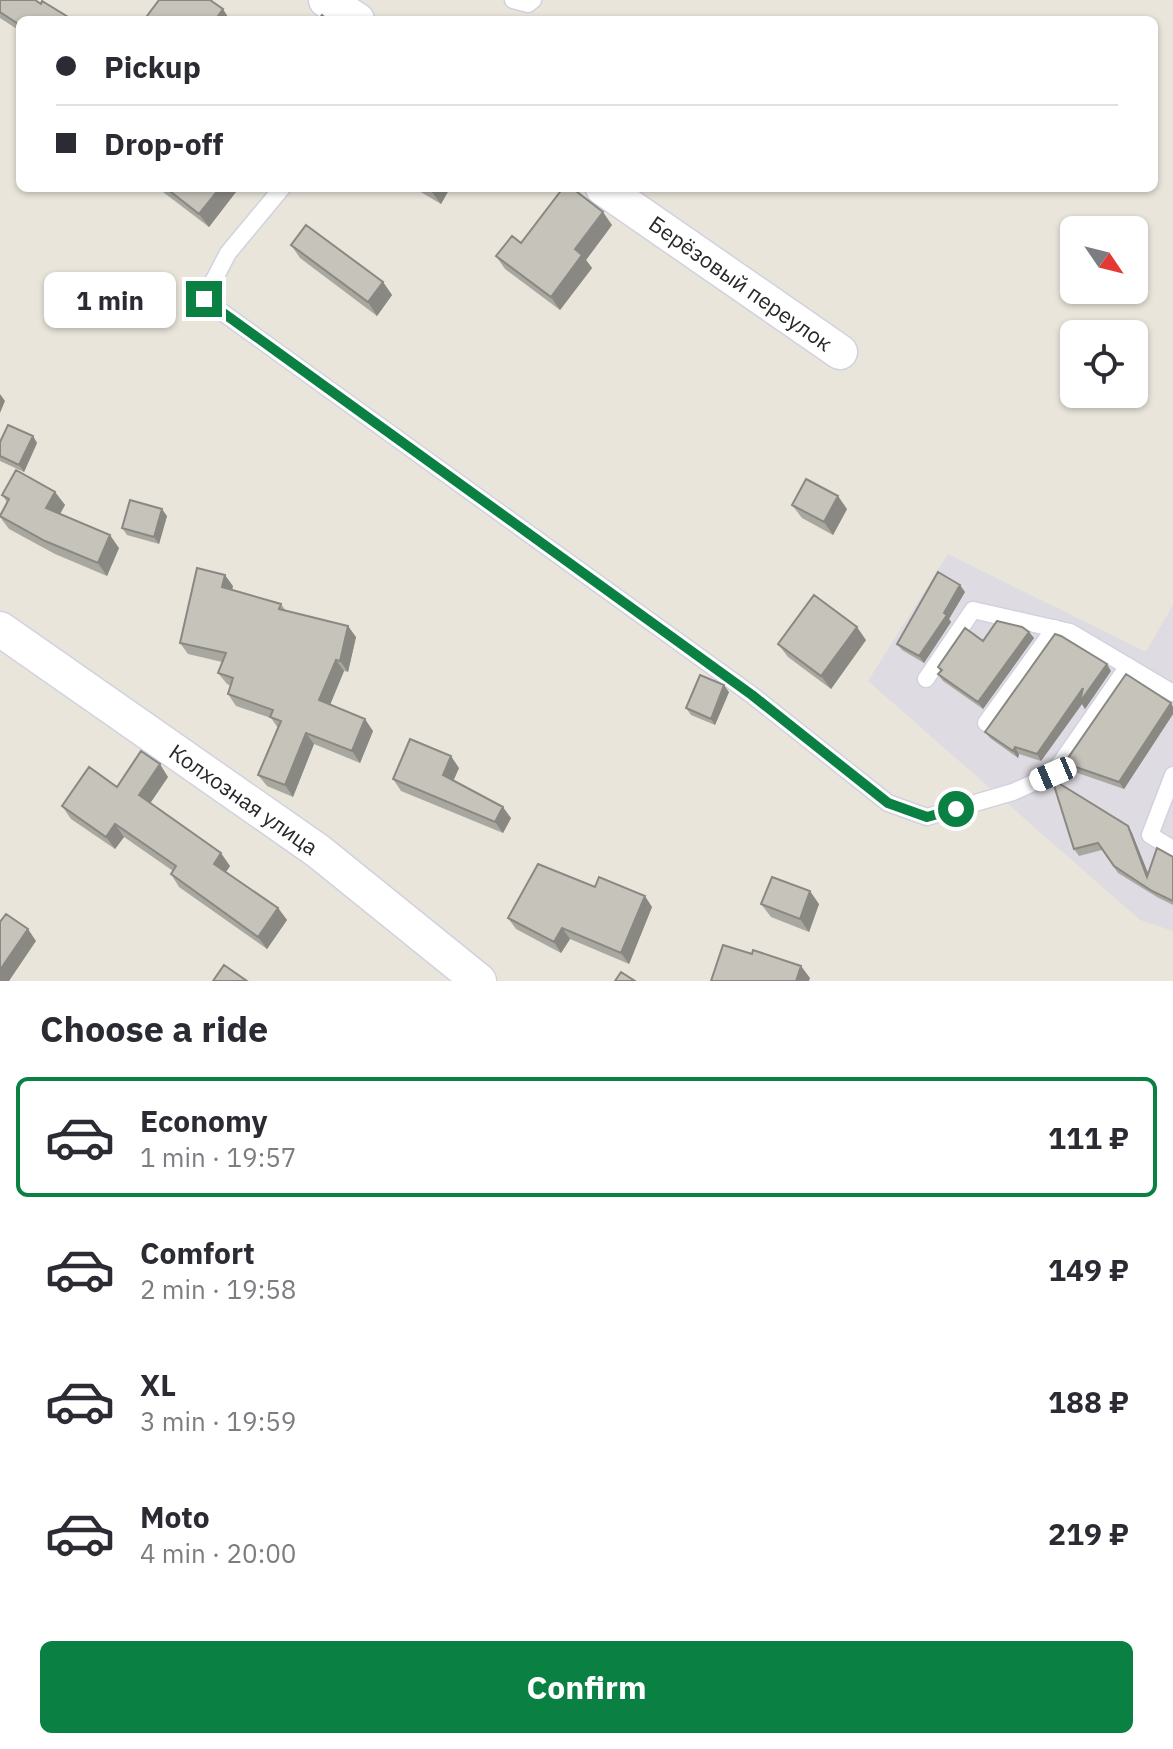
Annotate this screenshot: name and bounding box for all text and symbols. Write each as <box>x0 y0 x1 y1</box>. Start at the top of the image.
text: Pickup <box>104 47 201 86</box>
text: Drop-off <box>104 124 223 163</box>
street label: Берёзовый переулок <box>644 209 838 357</box>
north arrow <box>1060 216 1148 304</box>
map controls <box>1060 216 1148 408</box>
callout: 1 min <box>44 271 176 327</box>
route end <box>186 281 222 317</box>
text: 1 min <box>76 283 144 317</box>
button: locate <box>1060 320 1148 408</box>
street label: Колхозная улица <box>164 737 324 861</box>
car <box>1026 754 1080 794</box>
route start <box>938 791 974 827</box>
text: Choose a ride <box>40 1005 268 1052</box>
icon: car <box>44 1101 116 1173</box>
text: Economy <box>140 1101 268 1140</box>
text: 111 ₽ <box>1048 1118 1129 1157</box>
text: 1 min · 19:57 <box>140 1140 296 1174</box>
icon: car <box>44 1233 116 1305</box>
text: Comfort <box>140 1233 255 1272</box>
text: 149 ₽ <box>1048 1250 1129 1289</box>
text: 2 min · 19:58 <box>140 1272 296 1306</box>
icon: car <box>44 1365 116 1437</box>
text: XL <box>140 1365 176 1404</box>
text: 188 ₽ <box>1048 1382 1129 1421</box>
text: 3 min · 19:59 <box>140 1404 296 1438</box>
icon: car <box>44 1497 116 1569</box>
text: Moto <box>140 1497 210 1536</box>
text: 219 ₽ <box>1048 1514 1129 1553</box>
text: 4 min · 20:00 <box>140 1536 296 1570</box>
button: Confirm <box>40 1641 1133 1733</box>

